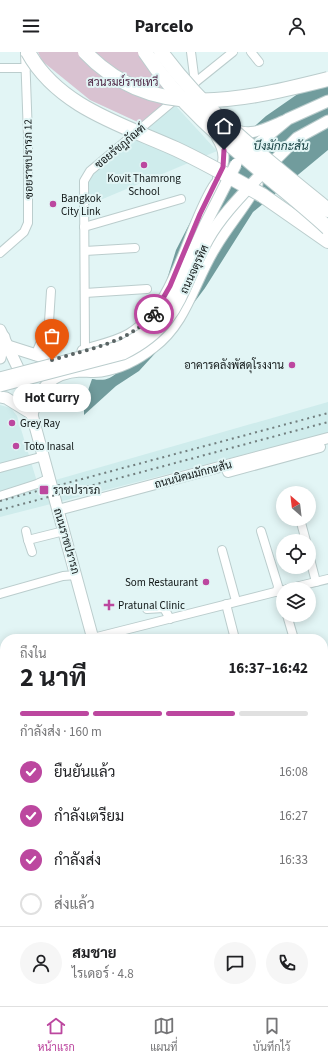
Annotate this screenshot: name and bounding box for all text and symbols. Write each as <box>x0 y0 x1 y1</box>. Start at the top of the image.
text: Parcelo <box>135 14 194 39</box>
icon: menu <box>20 15 42 37</box>
icon: person <box>286 15 308 37</box>
park label: สวนรมย์ราชเทวี <box>88 74 158 90</box>
pin <box>207 109 241 150</box>
icon: home <box>213 115 235 137</box>
street label: ซอยราชปรารภ 12 <box>20 119 37 199</box>
street label: ซอยรัชฎภัณฑ์ <box>91 120 149 172</box>
water label: บึงมักกะสัน <box>253 138 309 155</box>
marker: Kovit Thamrong School <box>139 160 149 170</box>
place label: Kovit Thamrong School <box>107 171 181 199</box>
place label: Bangkok City Link <box>61 191 102 219</box>
marker: Bangkok City Link <box>48 199 58 209</box>
street label: ถนนจตุรทิศ <box>177 242 213 297</box>
courier <box>134 294 174 334</box>
icon: bike <box>143 303 165 325</box>
pin <box>35 319 69 360</box>
icon: bag <box>41 325 63 347</box>
place label: อาคารคลังพัสดุโรงงาน <box>184 357 284 374</box>
marker: อาคารคลังพัสดุโรงงาน <box>287 360 297 370</box>
callout: Hot Curry <box>13 384 91 412</box>
text: Hot Curry <box>24 389 80 407</box>
place label: Grey Ray <box>20 416 60 431</box>
marker: Grey Ray <box>7 418 17 428</box>
place label: Toto Inasal <box>24 439 74 454</box>
marker: Toto Inasal <box>11 441 21 451</box>
street label: ถนนนิคมมักกะสัน <box>153 457 233 492</box>
place label: ราชปรารภ <box>53 483 100 498</box>
marker: ราชปรารภ <box>38 484 50 496</box>
north arrow <box>276 486 316 526</box>
map controls <box>276 486 316 622</box>
street label: ถนนราชปรารภ <box>50 507 83 576</box>
button: locate <box>276 534 316 574</box>
place label: Som Restaurant <box>125 575 198 590</box>
marker: Som Restaurant <box>201 577 211 587</box>
button: layers <box>276 582 316 622</box>
place label: Pratunal Clinic <box>118 598 185 613</box>
marker: Pratunal Clinic <box>103 599 115 611</box>
text: ถึงใน <box>20 645 47 663</box>
text: 16:37–16:42 <box>228 658 308 679</box>
text: 2 นาที <box>20 659 87 696</box>
text: กำลังส่ง · 160 m <box>20 723 102 741</box>
icon: check <box>20 761 42 783</box>
text: ยืนยันแล้ว <box>54 762 115 783</box>
text: 16:08 <box>279 763 308 781</box>
icon: check <box>20 805 42 827</box>
text: กำลังเตรียม <box>54 806 124 827</box>
text: 16:27 <box>279 807 308 825</box>
icon: check <box>20 849 42 871</box>
text: กำลังส่ง <box>54 850 101 871</box>
text: 16:33 <box>279 851 308 869</box>
text: ส่งแล้ว <box>54 894 95 915</box>
button: person <box>20 942 62 984</box>
button: chat <box>214 942 256 984</box>
button: phone <box>266 942 308 984</box>
text: สมชาย <box>72 943 117 964</box>
text: ไรเดอร์ · 4.8 <box>72 965 134 983</box>
tab: หน้าแรก <box>38 1015 75 1055</box>
tab: แผนที่ <box>150 1015 178 1055</box>
tab: บันทึกไว้ <box>253 1015 290 1055</box>

